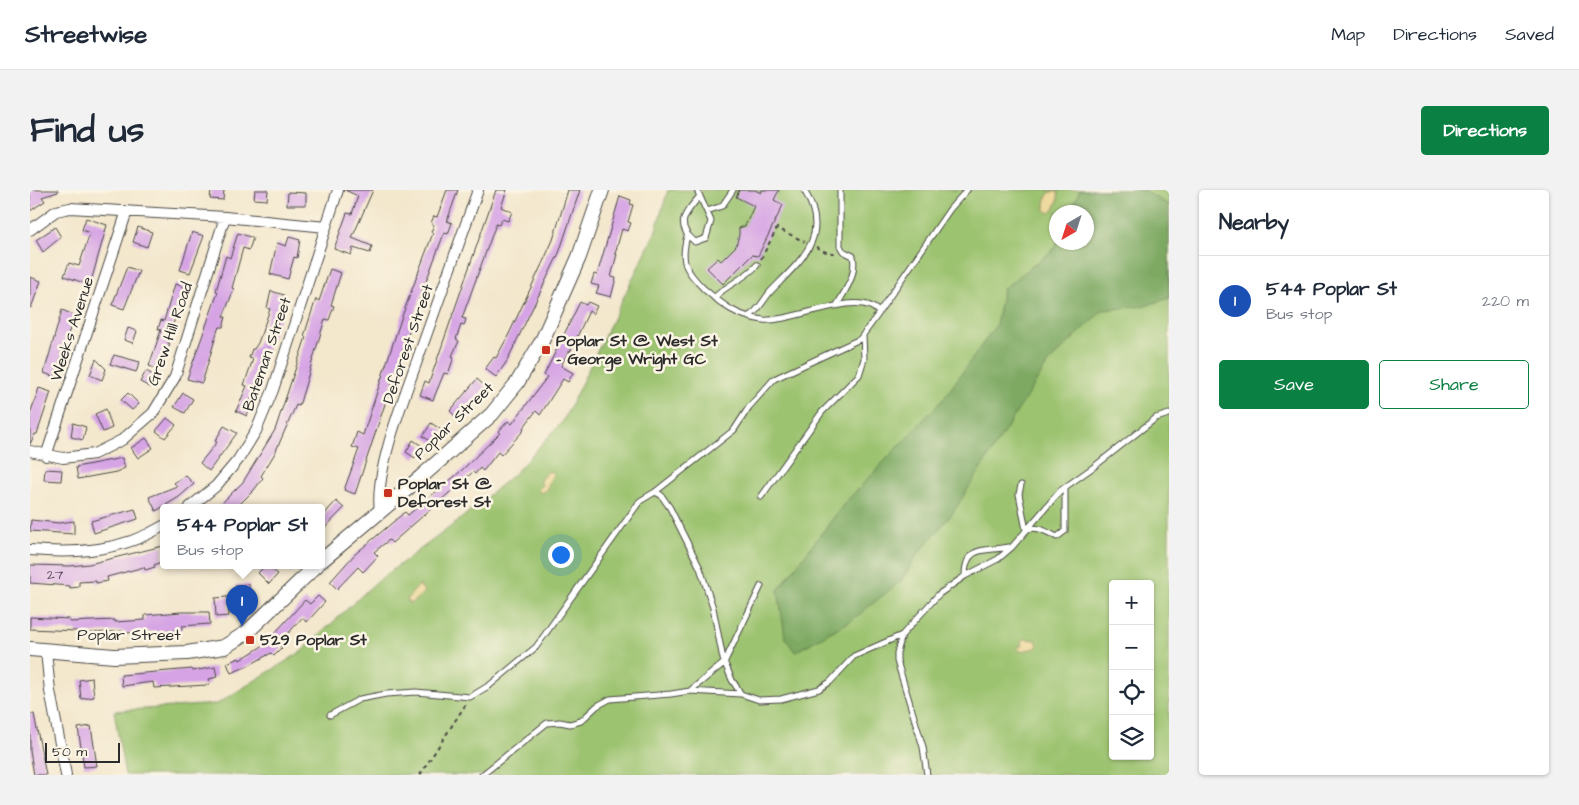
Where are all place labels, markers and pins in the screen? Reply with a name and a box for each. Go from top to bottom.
place label: Poplar St @ West St - George Wright GC [556,330,718,372]
marker: Poplar St @ West St - George Wright GC [540,344,552,356]
place label: Poplar St @ Deforest St [398,473,492,513]
marker: Poplar St @ Deforest St [382,487,394,499]
pin: 1 [226,585,258,626]
place label: 529 Poplar St [260,629,367,651]
marker: 529 Poplar St [244,634,256,646]

